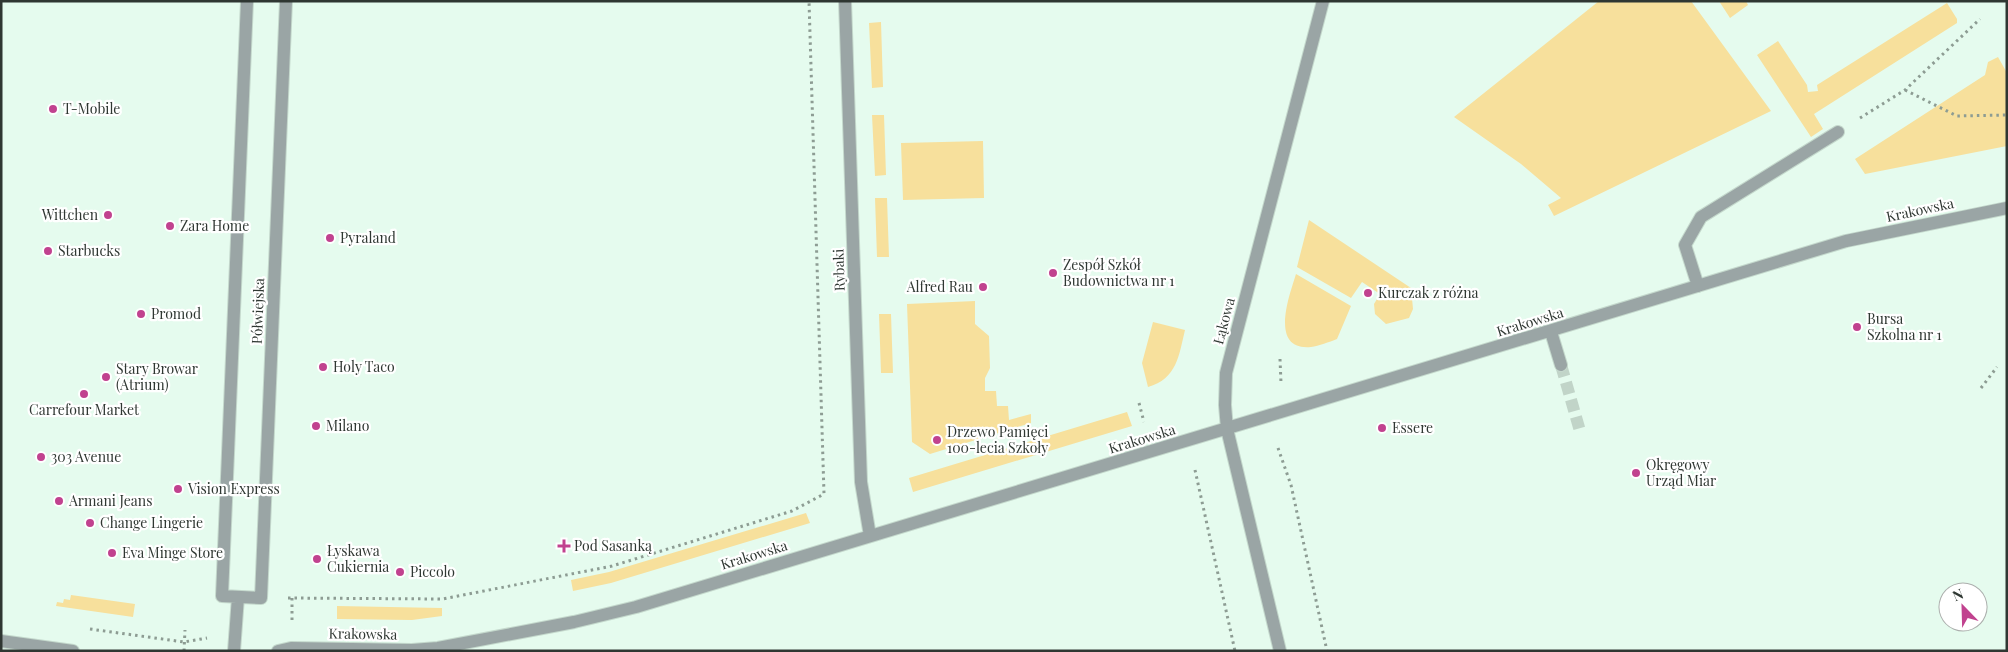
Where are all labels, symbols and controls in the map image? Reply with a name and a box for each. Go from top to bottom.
place label: T-Mobile [63,99,120,118]
marker: T-Mobile [47,103,59,115]
street label: Krakowska [1884,193,1956,226]
place label: Wittchen [41,205,99,224]
marker: Wittchen [102,209,114,221]
place label: Zara Home [180,216,249,235]
marker: Zara Home [164,220,176,232]
place label: Pyraland [340,228,396,247]
marker: Pyraland [324,232,336,244]
place label: Starbucks [58,241,120,260]
marker: Starbucks [42,245,54,257]
street label: Rybaki [828,248,849,292]
place label: Zespół Szkół Budownictwa nr 1 [1063,255,1175,290]
marker: Zespół Szkół Budownictwa nr 1 [1047,267,1059,279]
place label: Alfred Rau [906,277,973,296]
street label: Półwiejska [247,278,268,344]
marker: Alfred Rau [977,281,989,293]
place label: Kurczak z różna [1378,283,1479,302]
marker: Kurczak z różna [1362,287,1374,299]
street label: Łąkowa [1208,295,1239,346]
street label: Krakowska [1494,302,1566,341]
place label: Promod [151,304,201,323]
marker: Promod [135,308,147,320]
place label: Bursa Szkolna nr 1 [1867,309,1942,344]
marker: Bursa Szkolna nr 1 [1851,321,1863,333]
place label: Holy Taco [333,357,395,376]
place label: Stary Browar (Atrium) [116,359,199,394]
marker: Holy Taco [317,361,329,373]
marker: Stary Browar (Atrium) [100,371,112,383]
marker: Carrefour Market [78,388,90,400]
place label: Carrefour Market [29,400,140,419]
place label: Milano [326,416,370,435]
place label: Essere [1392,418,1433,437]
street label: Krakowska [1106,419,1178,458]
marker: Milano [310,420,322,432]
place label: Drzewo Pamięci 100-lecia Szkoły [947,422,1048,457]
marker: Essere [1376,422,1388,434]
marker: Drzewo Pamięci 100-lecia Szkoły [931,434,943,446]
place label: 303 Avenue [51,447,121,466]
marker: 303 Avenue [35,451,47,463]
place label: Okręgowy Urząd Miar [1646,455,1717,490]
marker: Okręgowy Urząd Miar [1630,467,1642,479]
place label: Vision Express [187,479,280,498]
marker: Vision Express [172,483,184,495]
place label: Armani Jeans [68,491,152,510]
marker: Armani Jeans [53,495,65,507]
place label: Change Lingerie [100,513,203,532]
marker: Change Lingerie [84,517,96,529]
street label: Krakowska [718,535,790,574]
place label: Pod Sasanką [574,536,652,555]
marker: Pod Sasanką [558,540,570,552]
place label: Łyskawa Cukiernia [327,541,389,576]
place label: Eva Minge Store [122,543,223,562]
marker: Eva Minge Store [106,547,118,559]
marker: Łyskawa Cukiernia [311,553,323,565]
place label: Piccolo [410,562,455,581]
marker: Piccolo [394,566,406,578]
north arrow [1938,582,1988,632]
text: N [1949,584,1966,605]
street label: Krakowska [328,623,398,644]

